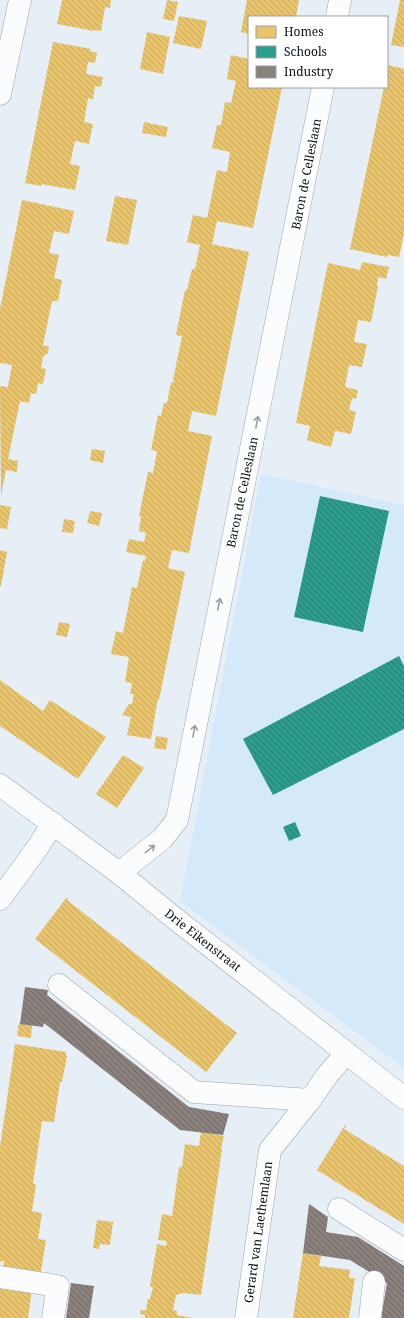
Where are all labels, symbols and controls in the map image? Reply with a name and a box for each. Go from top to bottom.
legend [248,16,388,88]
text: Homes [284,23,324,40]
text: Schools [284,43,327,60]
text: Industry [284,63,333,80]
street label: Baron de Celleslaan [287,117,325,231]
one-way arrow [253,416,261,429]
street label: Baron de Celleslaan [222,435,262,549]
one-way arrow [216,598,224,611]
one-way arrow [191,725,199,738]
one-way arrow [144,844,155,853]
street label: Drie Eikenstraat [161,905,245,975]
street label: Gerard van Laethemlaan [240,1160,276,1304]

